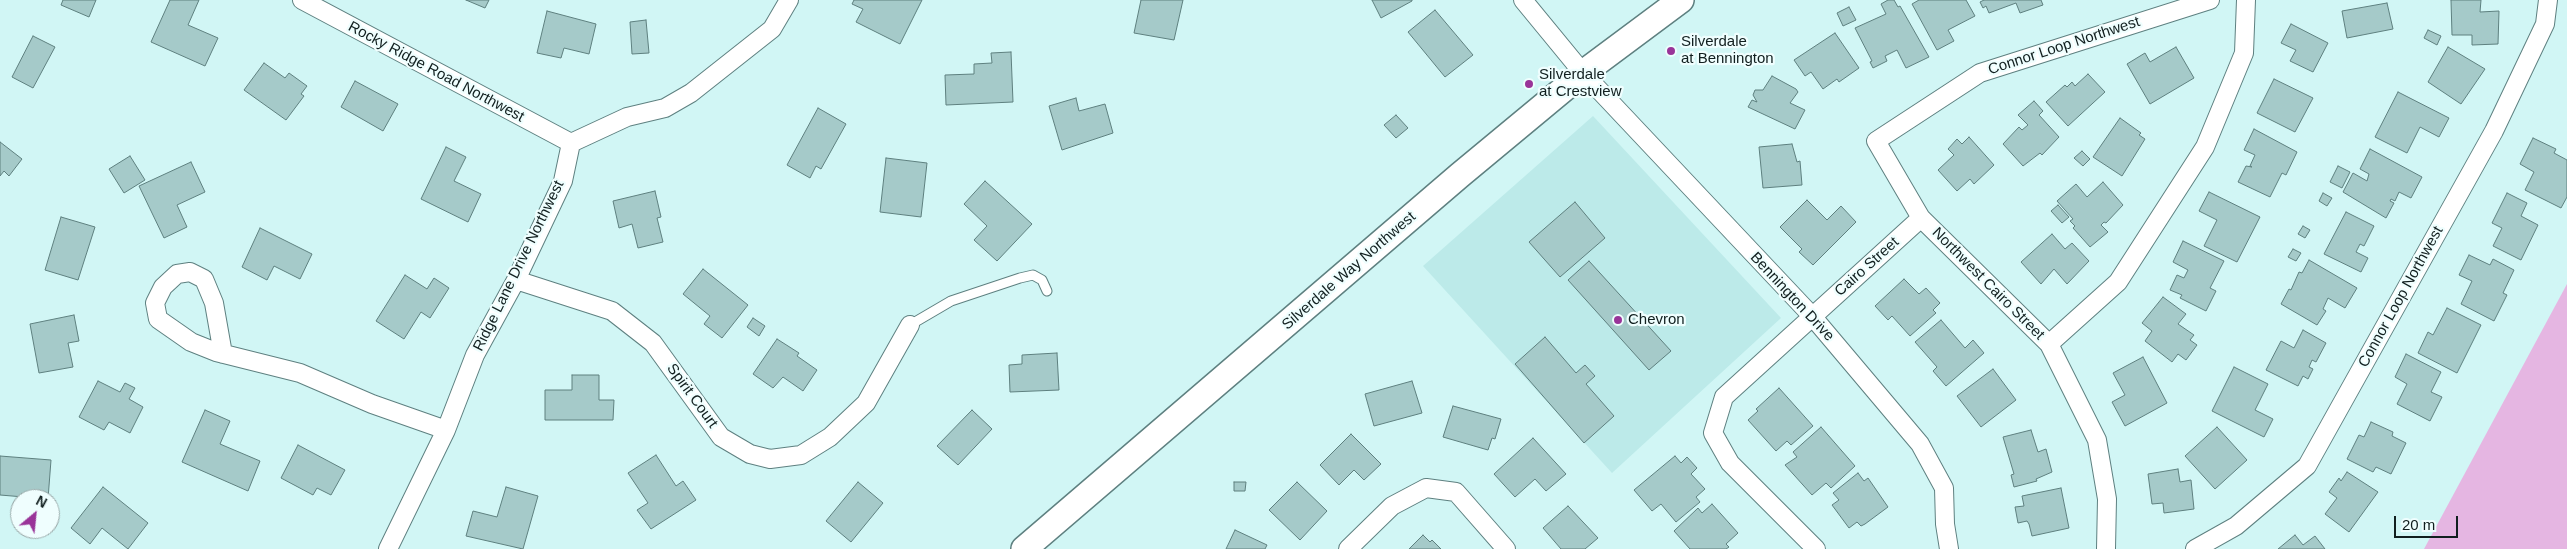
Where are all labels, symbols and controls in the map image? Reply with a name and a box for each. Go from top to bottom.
street label: Connor Loop Northwest [1986,13,2142,79]
street label: Rocky Ridge Road Northwest [345,18,527,126]
place label: Silverdale at Bennington [1681,33,1774,68]
marker: Silverdale at Bennington [1665,45,1677,57]
place label: Silverdale at Crestview [1539,66,1622,101]
marker: Silverdale at Crestview [1523,78,1535,90]
street label: Ridge Lane Drive Northwest [470,178,568,354]
street label: Silverdale Way Northwest [1279,208,1419,334]
street label: Connor Loop Northwest [2355,223,2447,371]
street label: Northwest Cairo Street [1928,224,2048,344]
street label: Cairo Street [1831,234,1903,300]
street label: Bennington Drive [1746,249,1838,345]
place label: Chevron [1628,311,1685,329]
marker: Chevron [1612,314,1624,326]
street label: Spirit Court [663,360,721,432]
north arrow [10,489,60,539]
text: N [33,492,50,511]
scale bar [2397,506,2461,538]
text: 20 m [2402,516,2435,533]

